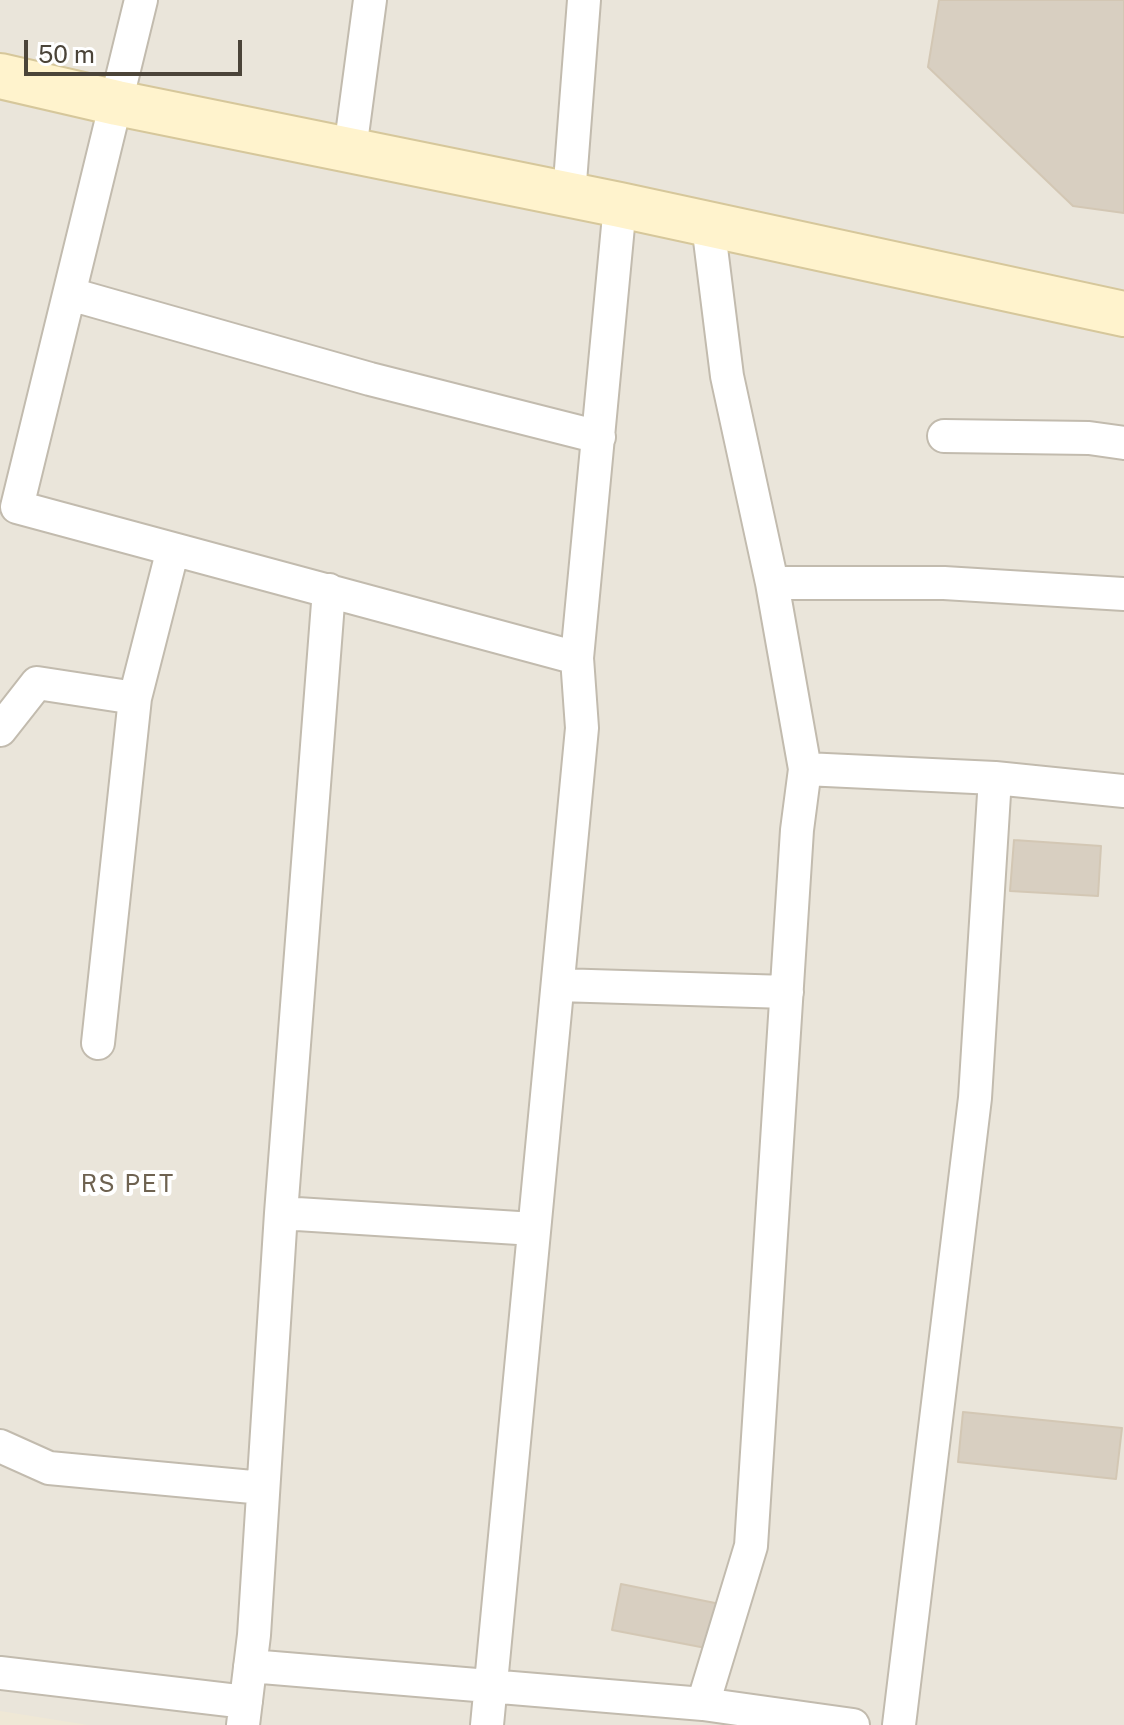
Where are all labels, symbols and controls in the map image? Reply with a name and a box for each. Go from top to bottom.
scale bar [28,24,246,74]
text: 50 m [38,40,95,68]
district label: RS PET [81,1171,175,1199]

